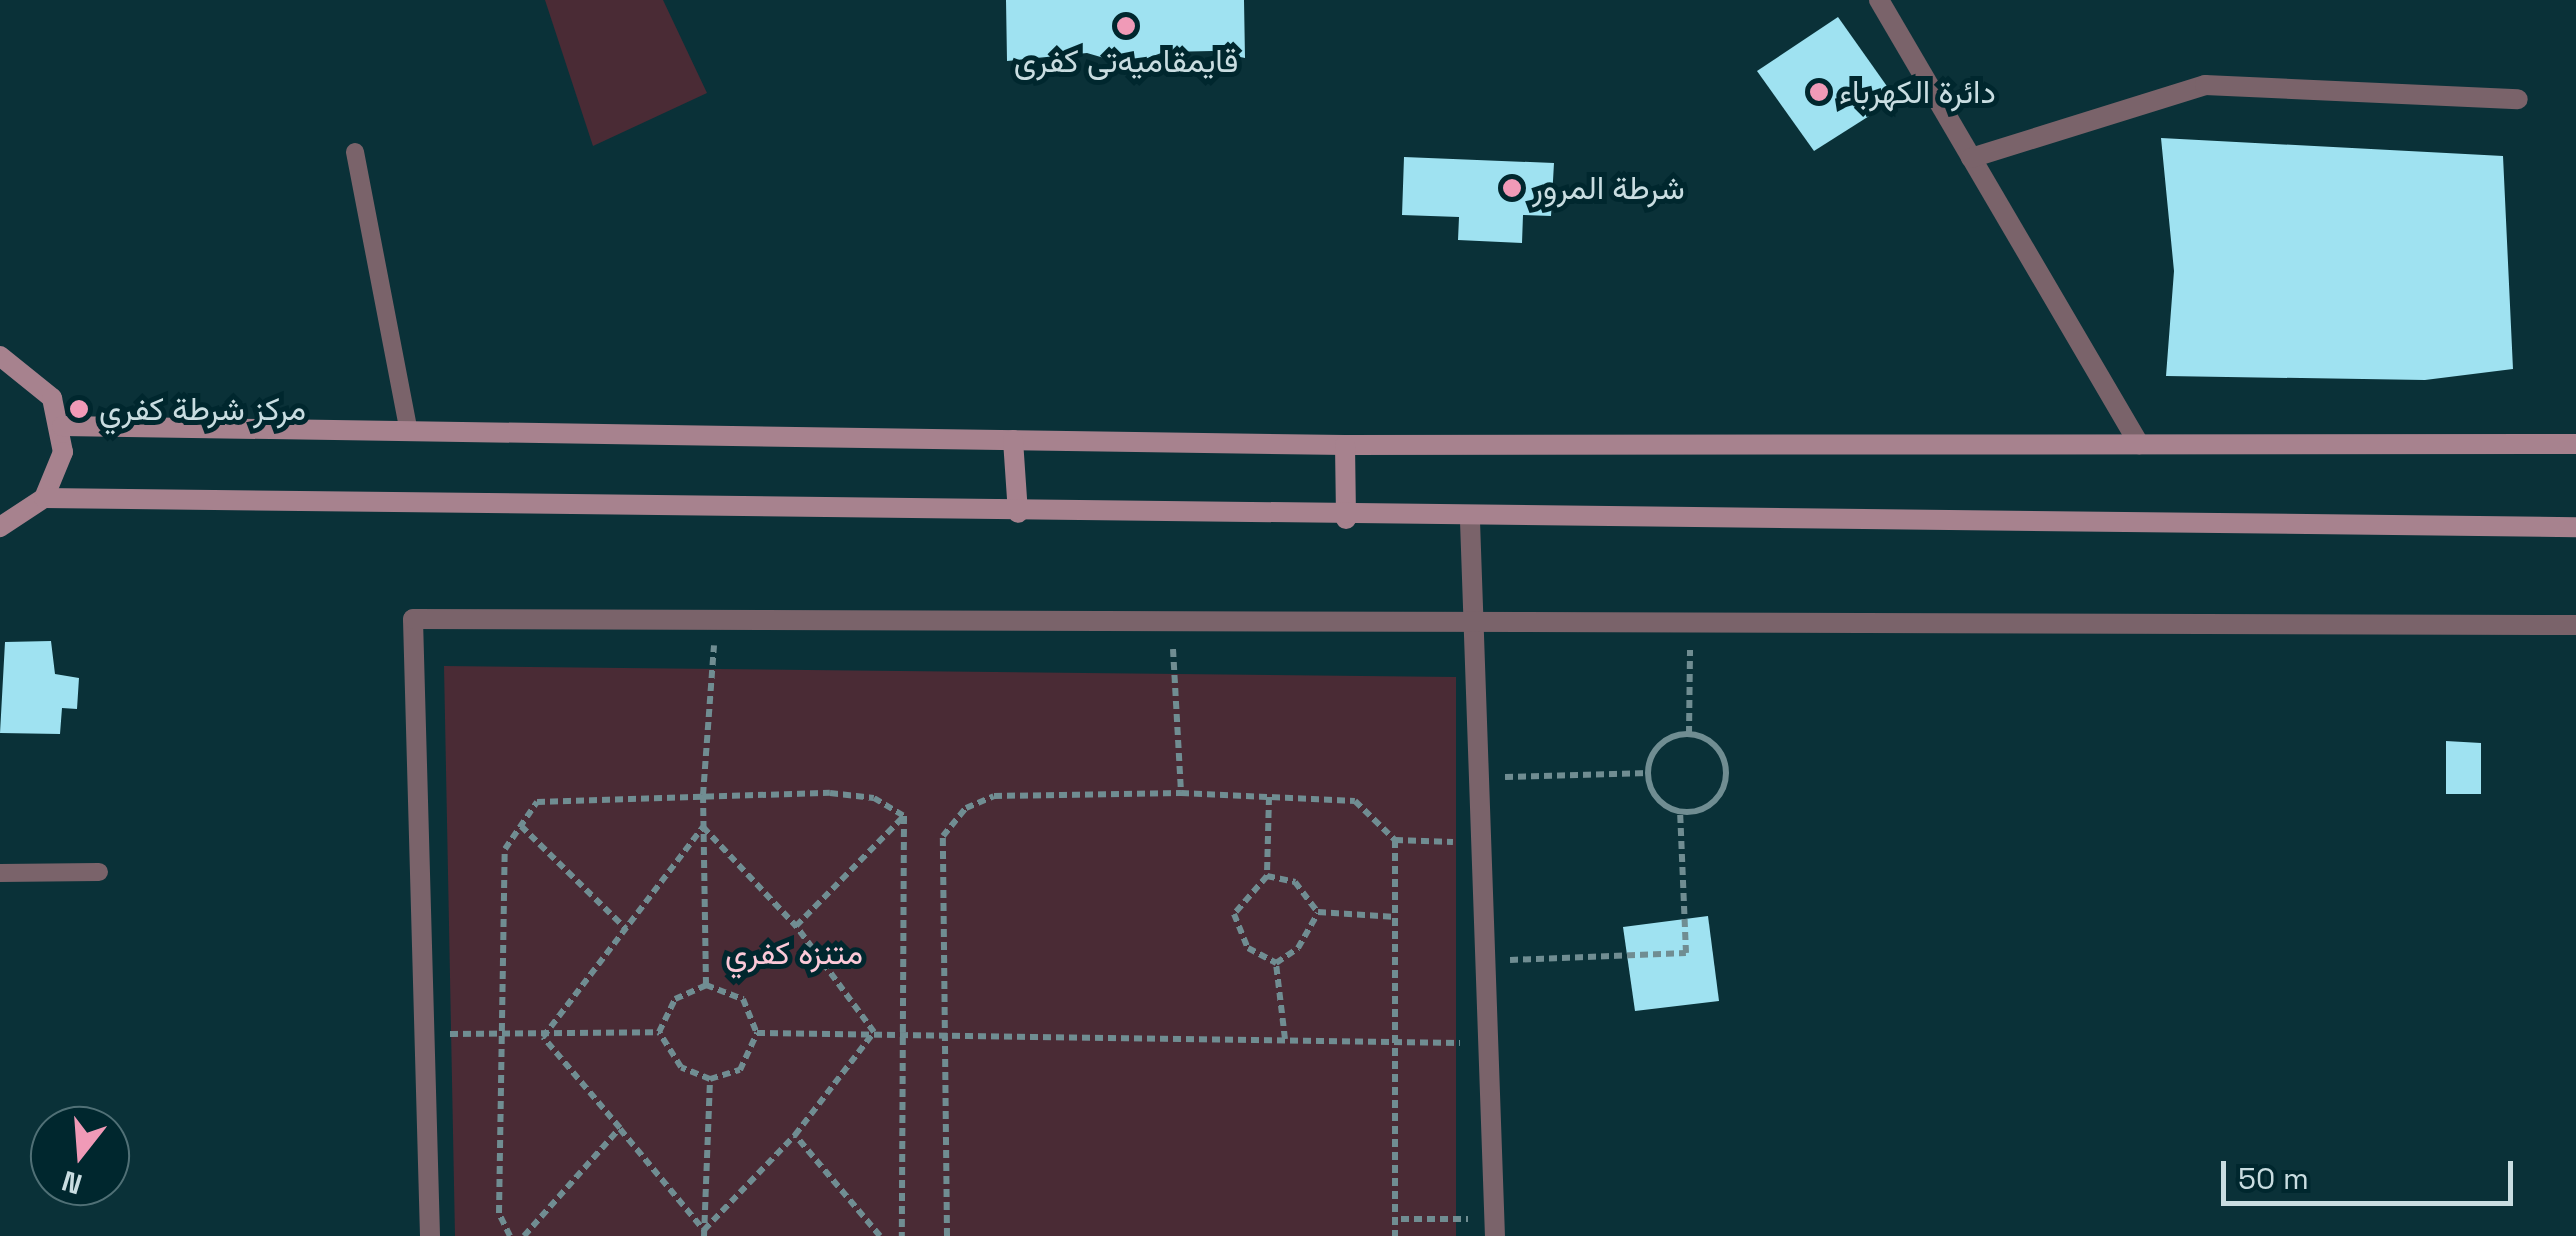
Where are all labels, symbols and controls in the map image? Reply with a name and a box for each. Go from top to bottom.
marker: قایمقامیەتی کفری [1115,15,1137,37]
place label: قایمقامیەتی کفری [1014,42,1238,80]
place label: دائرة الكهرباء [1839,73,1996,111]
marker: دائرة الكهرباء [1808,81,1830,103]
place label: شرطة المرور [1532,169,1685,207]
marker: شرطة المرور [1501,177,1523,199]
place label: مركز شرطة كفري [99,390,306,428]
marker: مركز شرطة كفري [68,398,90,420]
park label: متنزه كفري [725,934,863,972]
north arrow [30,1106,130,1206]
scale bar [2226,1141,2518,1203]
text: 50 m [2238,1159,2309,1198]
text: N [58,1163,86,1203]

